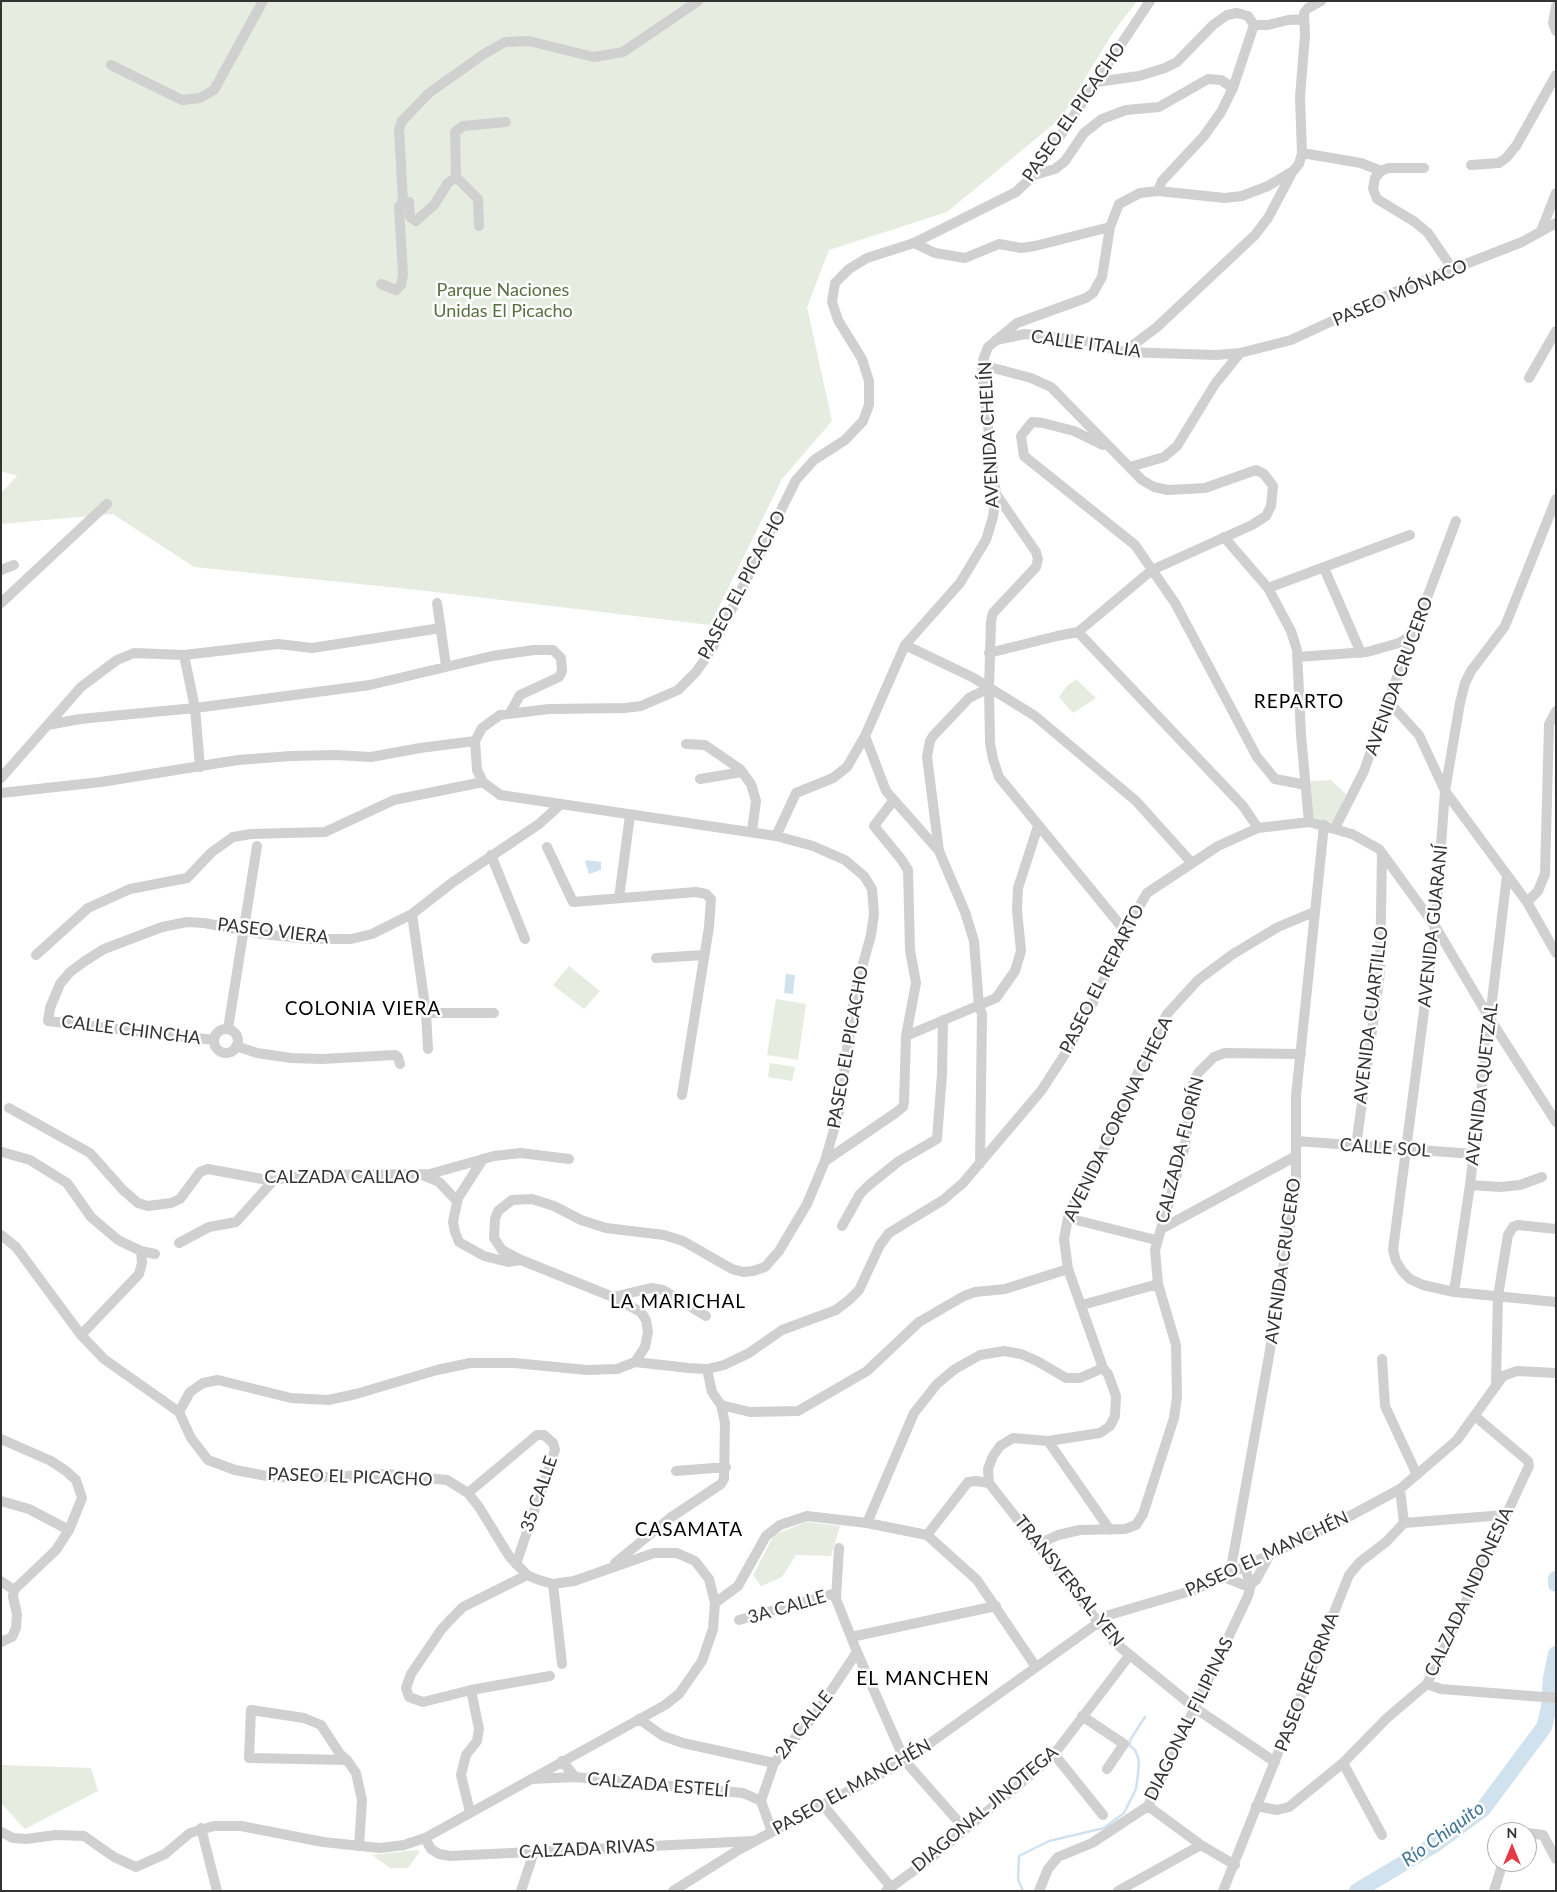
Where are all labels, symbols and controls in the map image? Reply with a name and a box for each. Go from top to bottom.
street label: PASEO EL PICACHO [1018,38,1130,186]
street label: PASEO MÓNACO [1330,255,1470,331]
park label: Parque Naciones Unidas El Picacho [433,279,573,322]
street label: CALLE ITALIA [1030,326,1142,362]
street label: AVENIDA CHELÍN [974,361,1004,509]
street label: PASEO EL PICACHO [694,507,790,663]
street label: AVENIDA CRUCERO [1360,594,1438,758]
district label: REPARTO [1253,691,1345,713]
street label: AVENIDA GUARANÍ [1414,844,1452,1008]
street label: PASEO EL REPARTO [1055,901,1149,1057]
street label: PASEO VIERA [216,913,330,949]
street label: AVENIDA CUARTILLO [1349,925,1393,1105]
street label: PASEO EL PICACHO [823,964,873,1130]
district label: COLONIA VIERA [283,998,443,1020]
street label: AVENIDA QUETZAL [1461,1001,1503,1167]
street label: CALLE CHINCHA [60,1011,202,1049]
street label: AVENIDA CORONA CHECA [1059,1013,1177,1225]
street label: CALZADA FLORÍN [1151,1075,1209,1225]
street label: CALLE SOL [1339,1134,1431,1162]
street label: CALZADA CALLAO [264,1166,420,1188]
street label: AVENIDA CRUCERO [1261,1177,1305,1345]
district label: LA MARICHAL [609,1291,747,1313]
street label: 35 CALLE [516,1453,562,1535]
street label: PASEO EL PICACHO [267,1463,433,1491]
street label: CALZADA INDONESIA [1420,1504,1518,1680]
street label: PASEO EL MANCHÉN [1182,1507,1352,1601]
street label: TRANSVERSAL YEN [1010,1511,1128,1651]
district label: CASAMATA [634,1519,744,1541]
street label: 3A CALLE [745,1586,829,1628]
street label: PASEO REFORMA [1271,1609,1343,1755]
street label: DIAGONAL FILIPINAS [1140,1634,1238,1804]
district label: EL MANCHEN [855,1668,991,1690]
street label: 2A CALLE [771,1687,837,1763]
street label: PASEO EL MANCHÉN [769,1734,935,1840]
street label: DIAGONAL JINOTEGA [908,1742,1062,1876]
street label: CALZADA ESTELÍ [586,1768,730,1802]
water label: Río Chiquito [1397,1796,1489,1872]
north arrow [1487,1822,1537,1872]
text: N [1507,1824,1517,1841]
street label: CALZADA RIVAS [518,1835,656,1863]

